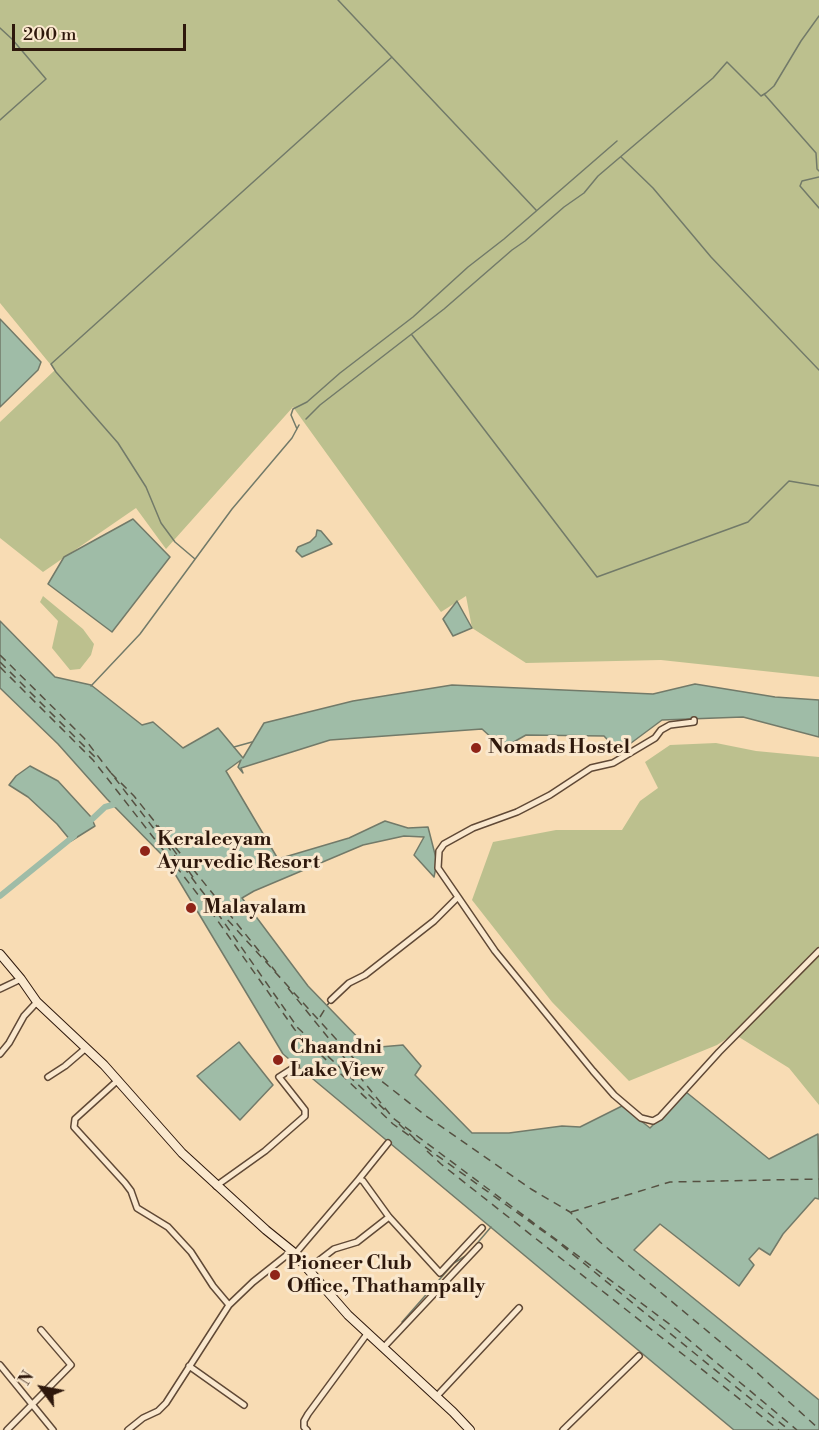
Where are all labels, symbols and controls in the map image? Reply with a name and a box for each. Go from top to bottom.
scale bar [15,12,189,50]
text: 200 m [23,23,77,46]
place label: Nomads Hostel [488,736,630,760]
marker: Nomads Hostel [469,741,483,755]
place label: Keraleeyam Ayurvedic Resort [157,828,320,875]
marker: Keraleeyam Ayurvedic Resort [138,844,152,858]
place label: Malayalam [203,896,306,920]
marker: Malayalam [184,901,198,915]
place label: Chaandni Lake View [290,1036,384,1083]
marker: Chaandni Lake View [271,1053,285,1067]
place label: Pioneer Club Office, Thathampally [287,1252,485,1299]
marker: Pioneer Club Office, Thathampally [268,1268,282,1282]
north arrow [12,1358,72,1418]
text: N [15,1368,39,1389]

